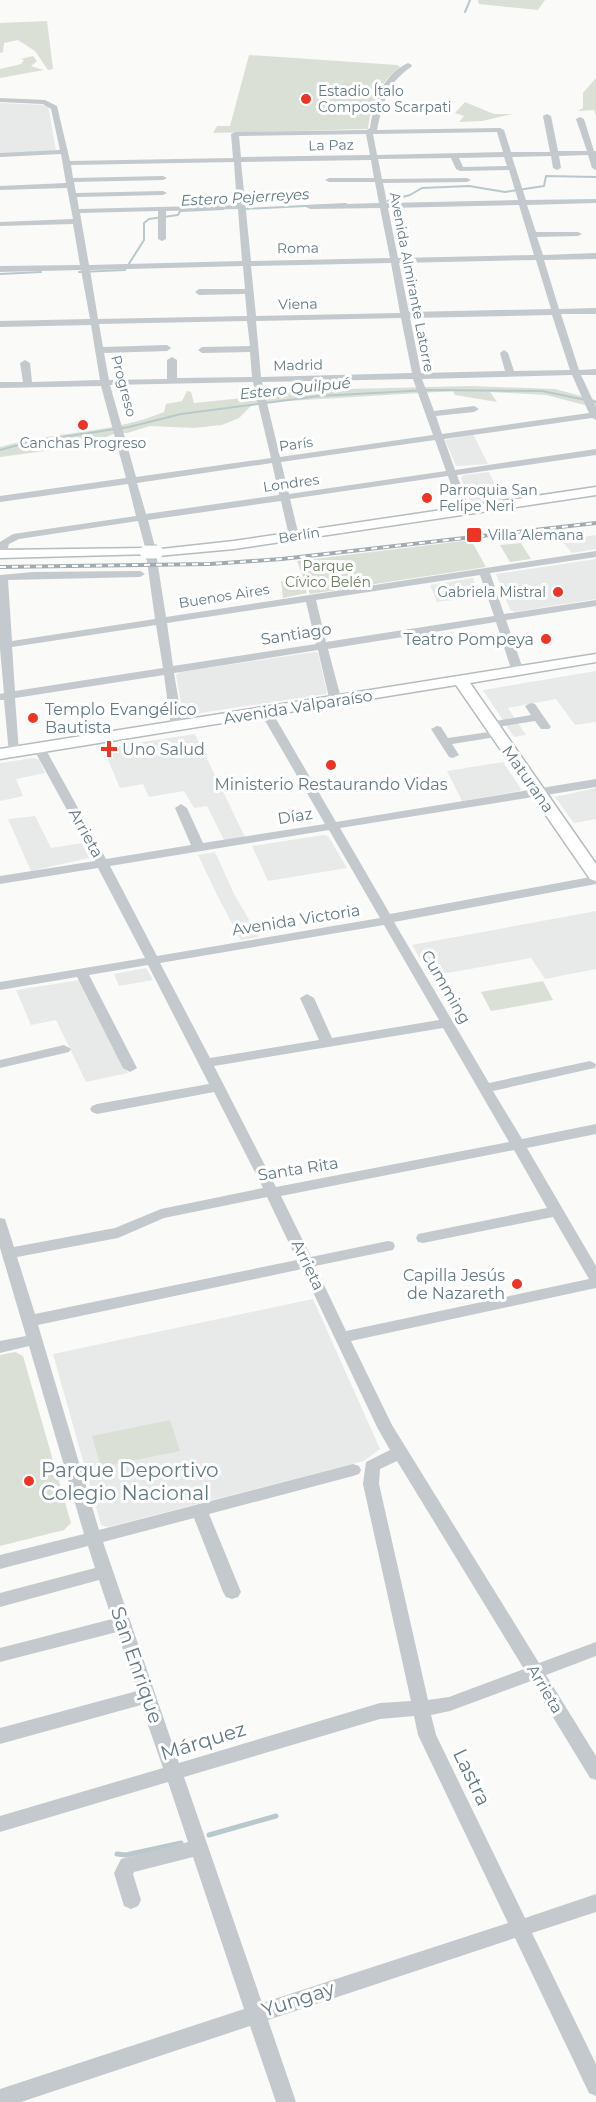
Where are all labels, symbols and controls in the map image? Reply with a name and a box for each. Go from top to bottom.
place label: Estadio Ítalo Composto Scarpati [318,82,452,116]
marker: Estadio Ítalo Composto Scarpati [299,92,313,106]
street label: La Paz [308,136,354,154]
water label: Estero Pejerreyes [180,184,311,210]
street label: Avenida Almirante Latorre [386,190,438,374]
street label: Roma [277,239,319,257]
street label: Viena [278,295,318,313]
street label: Progreso [107,353,141,419]
street label: Madrid [273,356,323,374]
water label: Estero Quilpué [239,373,351,403]
marker: Canchas Progreso [76,418,90,432]
street label: París [278,433,314,455]
place label: Canchas Progreso [20,434,147,452]
street label: Londres [262,470,320,496]
place label: Parroquia San Felipe Neri [439,481,538,515]
marker: Parroquia San Felipe Neri [420,491,434,505]
street label: Berlín [277,523,321,547]
marker: Villa Alemana [465,526,483,544]
place label: Villa Alemana [488,526,584,544]
park label: Parque Cívico Belén [285,557,371,591]
street label: Buenos Aires [177,580,271,612]
place label: Gabriela Mistral [437,583,546,601]
marker: Gabriela Mistral [551,585,565,599]
street label: Santiago [259,619,333,649]
place label: Teatro Pompeya [403,630,534,649]
marker: Teatro Pompeya [539,632,553,646]
street label: Avenida Valparaíso [222,686,374,728]
place label: Templo Evangélico Bautista [45,700,197,737]
marker: Templo Evangélico Bautista [26,711,40,725]
marker: Uno Salud [100,740,118,758]
place label: Uno Salud [122,740,205,759]
street label: Maturana [498,742,558,816]
marker: Ministerio Restaurando Vidas [324,758,338,772]
place label: Ministerio Restaurando Vidas [215,775,448,794]
street label: Díaz [276,804,314,828]
street label: Arrieta [65,805,107,861]
street label: Avenida Victoria [231,901,361,939]
street label: Cumming [417,947,475,1027]
street label: Santa Rita [256,1153,340,1185]
street label: Arrieta [288,1237,328,1293]
place label: Capilla Jesús de Nazareth [403,1266,505,1303]
marker: Capilla Jesús de Nazareth [510,1277,524,1291]
place label: Parque Deportivo Colegio Nacional [41,1458,219,1505]
marker: Parque Deportivo Colegio Nacional [22,1474,36,1488]
street label: San Enrique [106,1603,168,1727]
street label: Arrieta [523,1661,567,1717]
street label: Márquez [157,1717,249,1765]
street label: Lastra [448,1745,496,1809]
street label: Yungay [259,1976,337,2022]

